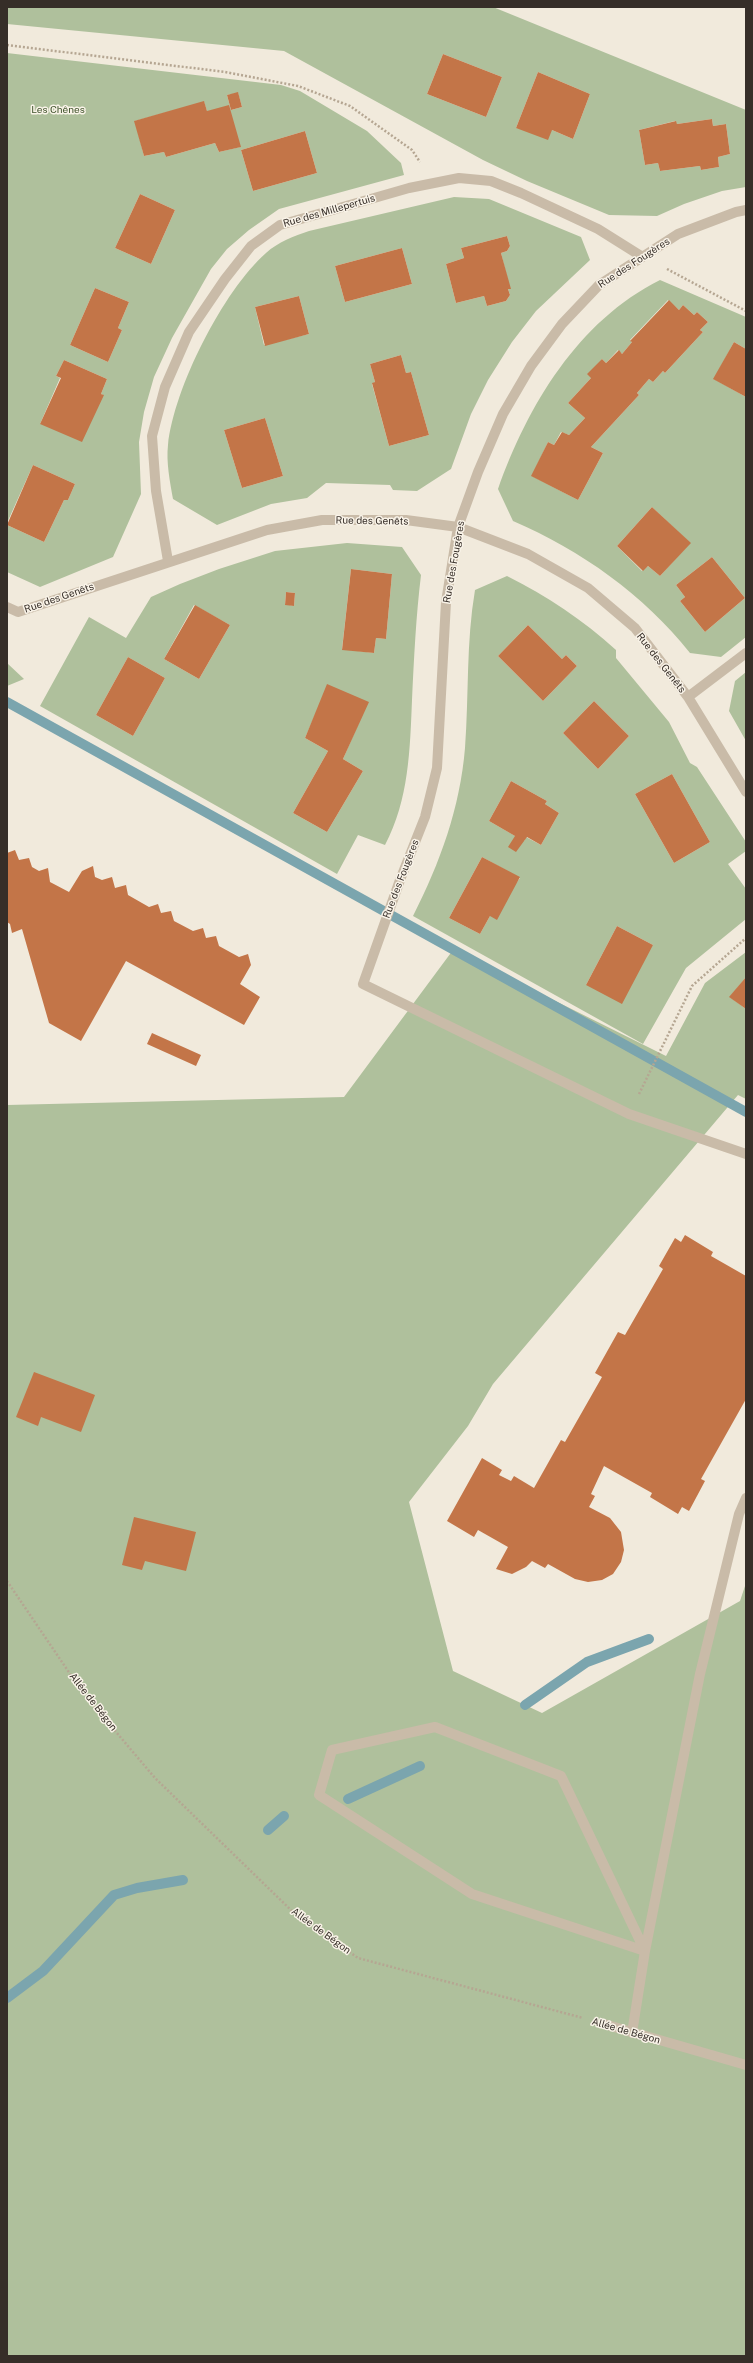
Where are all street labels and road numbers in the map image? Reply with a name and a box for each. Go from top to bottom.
street label: Rue des Millepertuis [282,192,376,230]
street label: Rue des Fougères [596,235,672,291]
street label: Rue des Genêts [336,514,408,528]
street label: Rue des Fougères [441,520,467,604]
street label: Rue des Genêts [23,580,95,616]
street label: Rue des Genêts [634,631,688,695]
street label: Rue des Fougères [381,838,421,920]
street label: Allée de Bégon [67,1671,119,1733]
street label: Allée de Bégon [289,1905,353,1957]
street label: Allée de Bégon [590,2016,662,2046]

